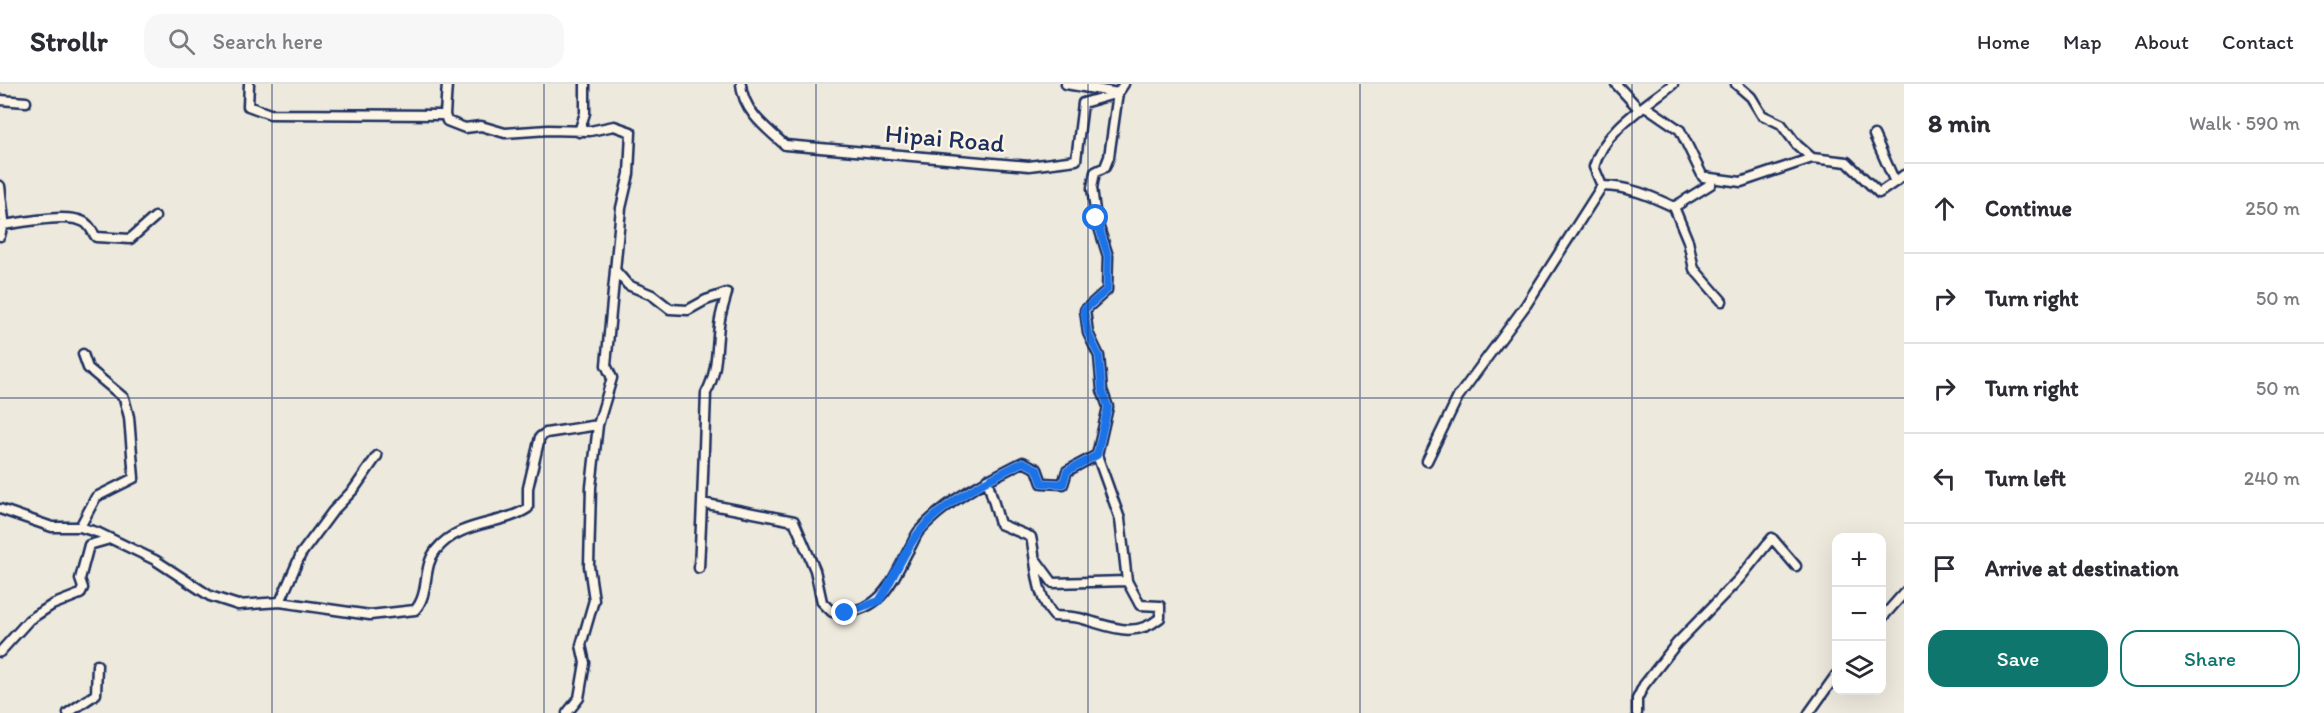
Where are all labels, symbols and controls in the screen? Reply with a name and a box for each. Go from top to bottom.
search box [144,14,564,68]
text: Strollr [30,24,108,58]
icon: search [165,25,198,58]
text: Search here [213,28,323,55]
text: Home [1977,29,2030,54]
text: Map [2063,29,2102,54]
text: About [2135,29,2189,54]
text: Contact [2222,29,2294,54]
text: 8 min [1928,107,1990,139]
text: Walk · 590 m [2189,111,2300,135]
street label: Hipai Road [884,117,1007,159]
icon: ahead [1928,192,1961,225]
text: Continue [1985,195,2072,222]
text: 250 m [2245,196,2300,220]
route start [1082,204,1108,230]
icon: right [1928,282,1961,315]
text: Turn right [1985,285,2079,312]
text: 50 m [2256,286,2300,310]
icon: right [1928,372,1961,405]
text: Turn right [1985,375,2079,402]
text: 50 m [2256,376,2300,400]
icon: left [1928,462,1961,495]
text: Turn left [1985,465,2066,492]
text: 240 m [2244,466,2300,490]
map controls [1832,533,1886,695]
button: + [1832,533,1886,587]
icon: arrive [1928,552,1961,585]
text: Arrive at destination [1985,555,2179,582]
button: − [1832,587,1886,641]
route end [831,599,857,625]
button: Save [1928,630,2108,687]
button: Share [2120,630,2300,687]
button: layers [1832,641,1886,695]

